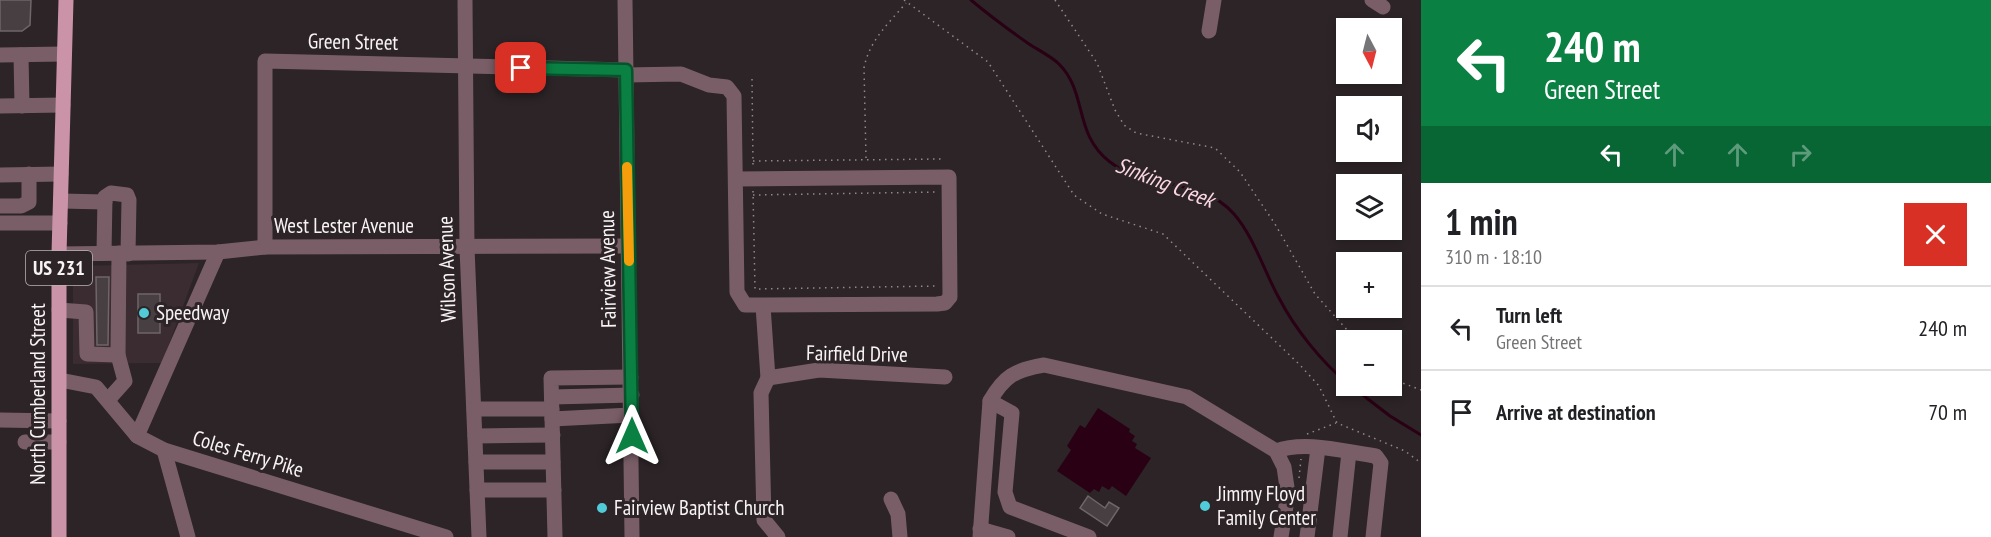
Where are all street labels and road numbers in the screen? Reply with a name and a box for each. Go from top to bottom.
street label: Green Street [308,27,399,56]
street label: Fairview Avenue [593,210,622,328]
street label: West Lester Avenue [274,212,414,239]
street label: Wilson Avenue [431,216,462,322]
road number: US 231 [26,251,92,285]
street label: North Cumberland Street [24,303,51,485]
street label: Fairfield Drive [806,339,908,368]
street label: Coles Ferry Pike [189,424,307,483]

